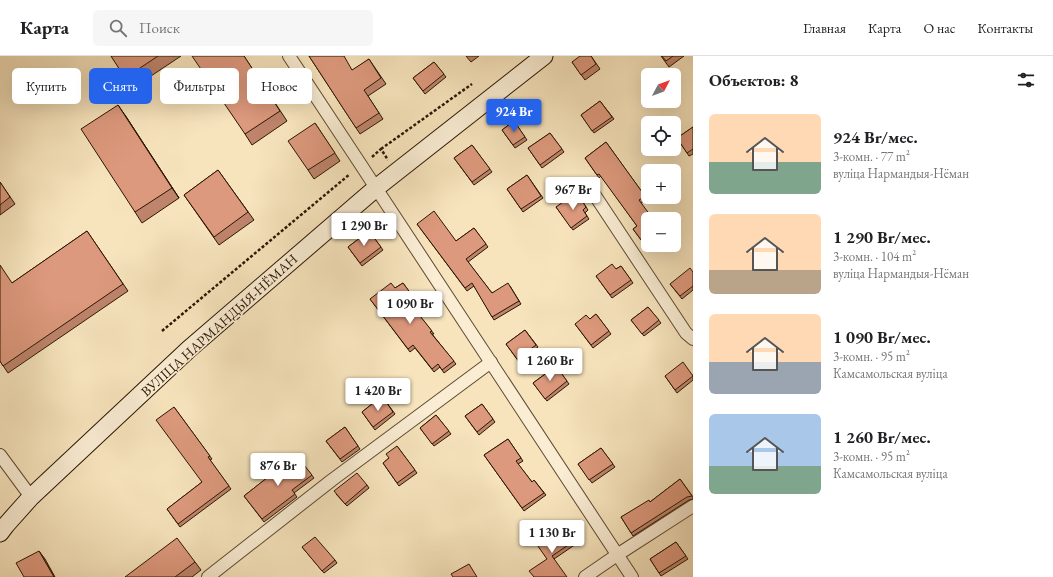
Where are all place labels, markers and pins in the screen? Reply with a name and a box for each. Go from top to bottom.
pin: 924 Br [481,99,547,133]
pin: 967 Br [540,177,606,211]
pin: 1 290 Br [323,213,405,247]
pin: 1 090 Br [369,291,451,325]
pin: 1 260 Br [509,348,591,382]
pin: 1 420 Br [337,378,419,412]
pin: 876 Br [245,453,311,487]
pin: 1 130 Br [511,520,593,554]

